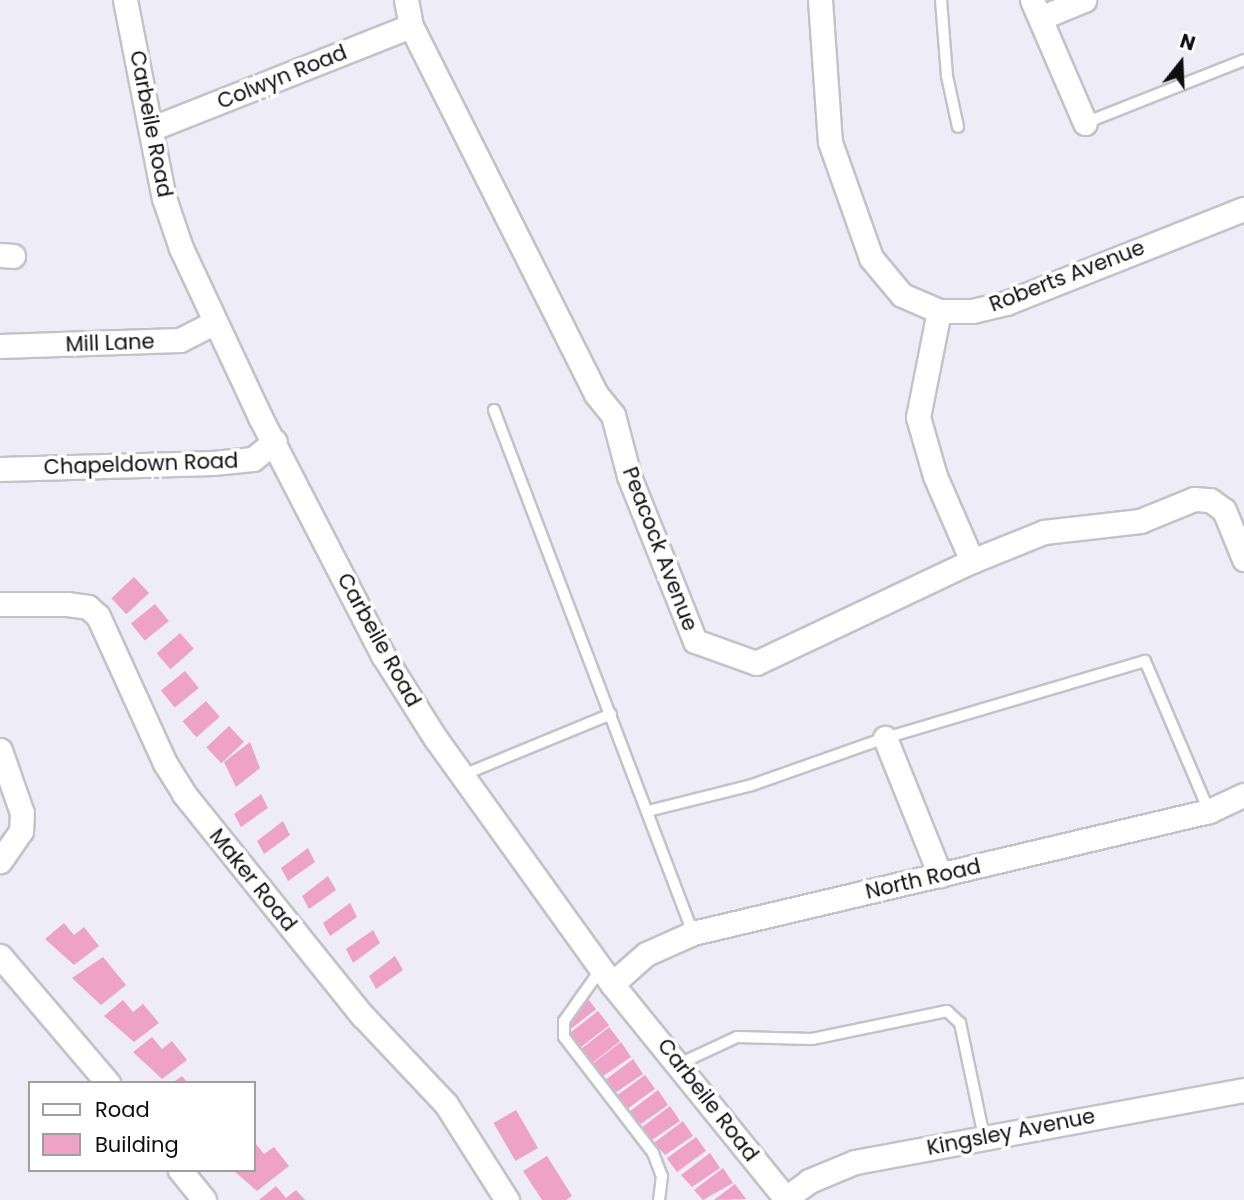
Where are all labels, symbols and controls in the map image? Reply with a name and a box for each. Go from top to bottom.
north arrow [1146,28,1216,98]
text: N [1177,28,1199,58]
street label: Colwyn Road [214,40,350,114]
street label: Carbeile Road [124,48,178,200]
street label: Roberts Avenue [986,235,1148,317]
street label: Mill Lane [65,329,155,357]
street label: Chapeldown Road [43,448,239,480]
street label: Peacock Avenue [617,463,703,635]
street label: Carbeile Road [332,569,426,711]
street label: Maker Road [204,824,302,936]
street label: North Road [863,854,983,904]
street label: Carbeile Road [652,1034,764,1166]
legend [28,1081,256,1172]
text: Road [95,1095,150,1124]
street label: Kingsley Avenue [925,1103,1097,1161]
text: Building [95,1130,179,1159]

